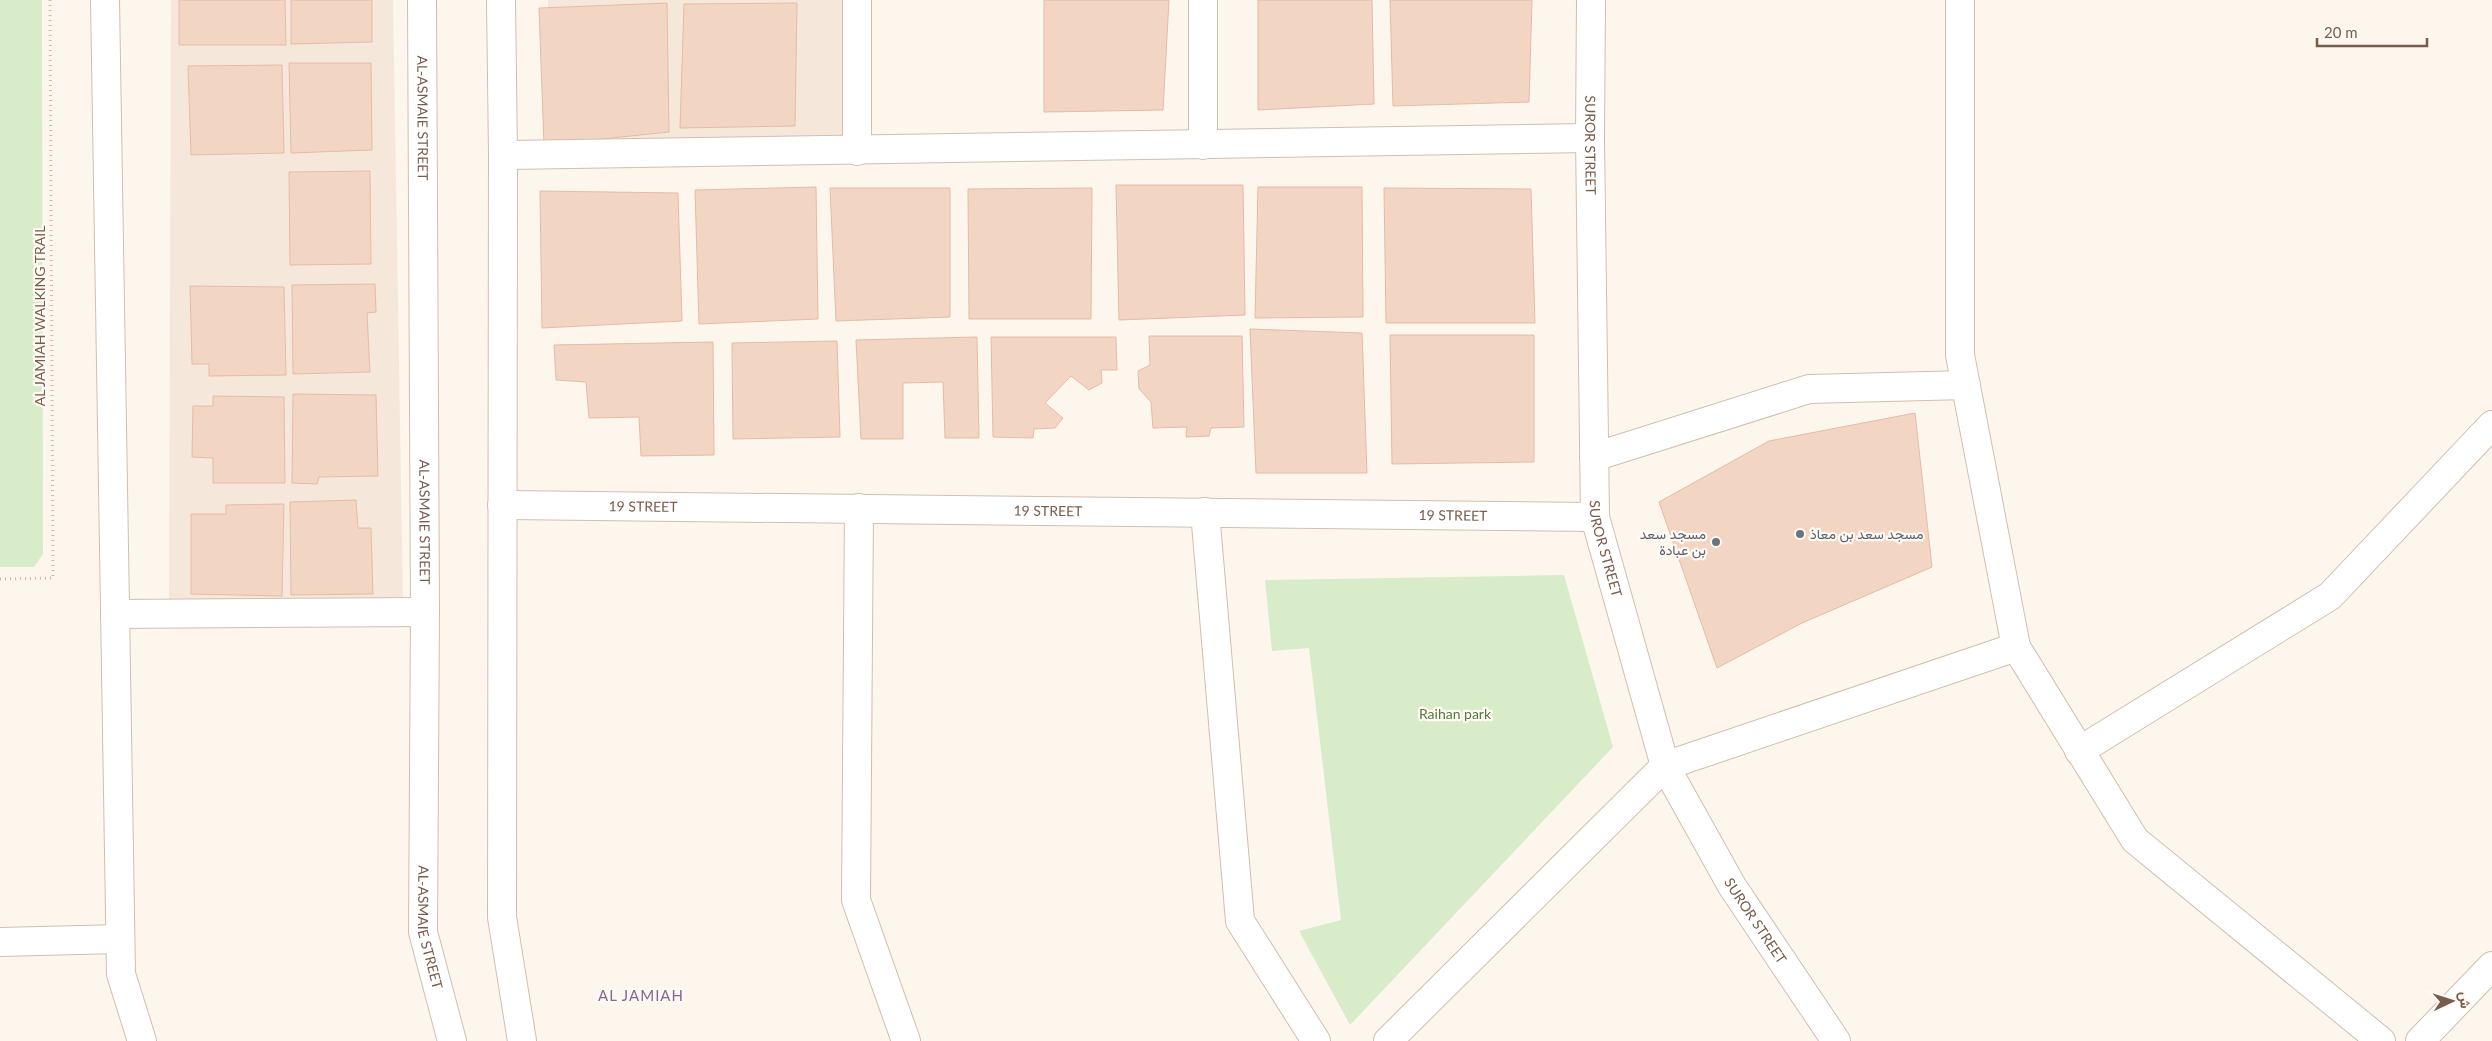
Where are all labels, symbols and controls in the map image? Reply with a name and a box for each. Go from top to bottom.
scale bar [2317,15,2427,47]
text: 20 m [2324,23,2358,41]
street label: AL-ASMAIE STREET [414,55,432,181]
street label: SUROR STREET [1582,95,1600,195]
street label: AL JAMIAH WALKING TRAIL [31,226,48,406]
street label: AL-ASMAIE STREET [416,459,434,585]
street label: 19 STREET [608,497,678,515]
street label: SUROR STREET [1587,500,1626,599]
street label: 19 STREET [1013,502,1083,519]
street label: 19 STREET [1418,506,1488,524]
place label: مسجد سعد بن عبادة [1640,525,1706,559]
place label: مسجد سعد بن معاذ [1810,525,1924,543]
marker: مسجد سعد بن معاذ [1794,528,1806,540]
marker: مسجد سعد بن عبادة [1710,536,1722,548]
park label: Raihan park [1419,705,1492,722]
street label: AL-ASMAIE STREET [415,865,447,991]
street label: SUROR STREET [1721,875,1791,967]
north arrow [2427,976,2477,1026]
district label: AL JAMIAH [598,986,684,1004]
text: ش [2455,991,2475,1009]

